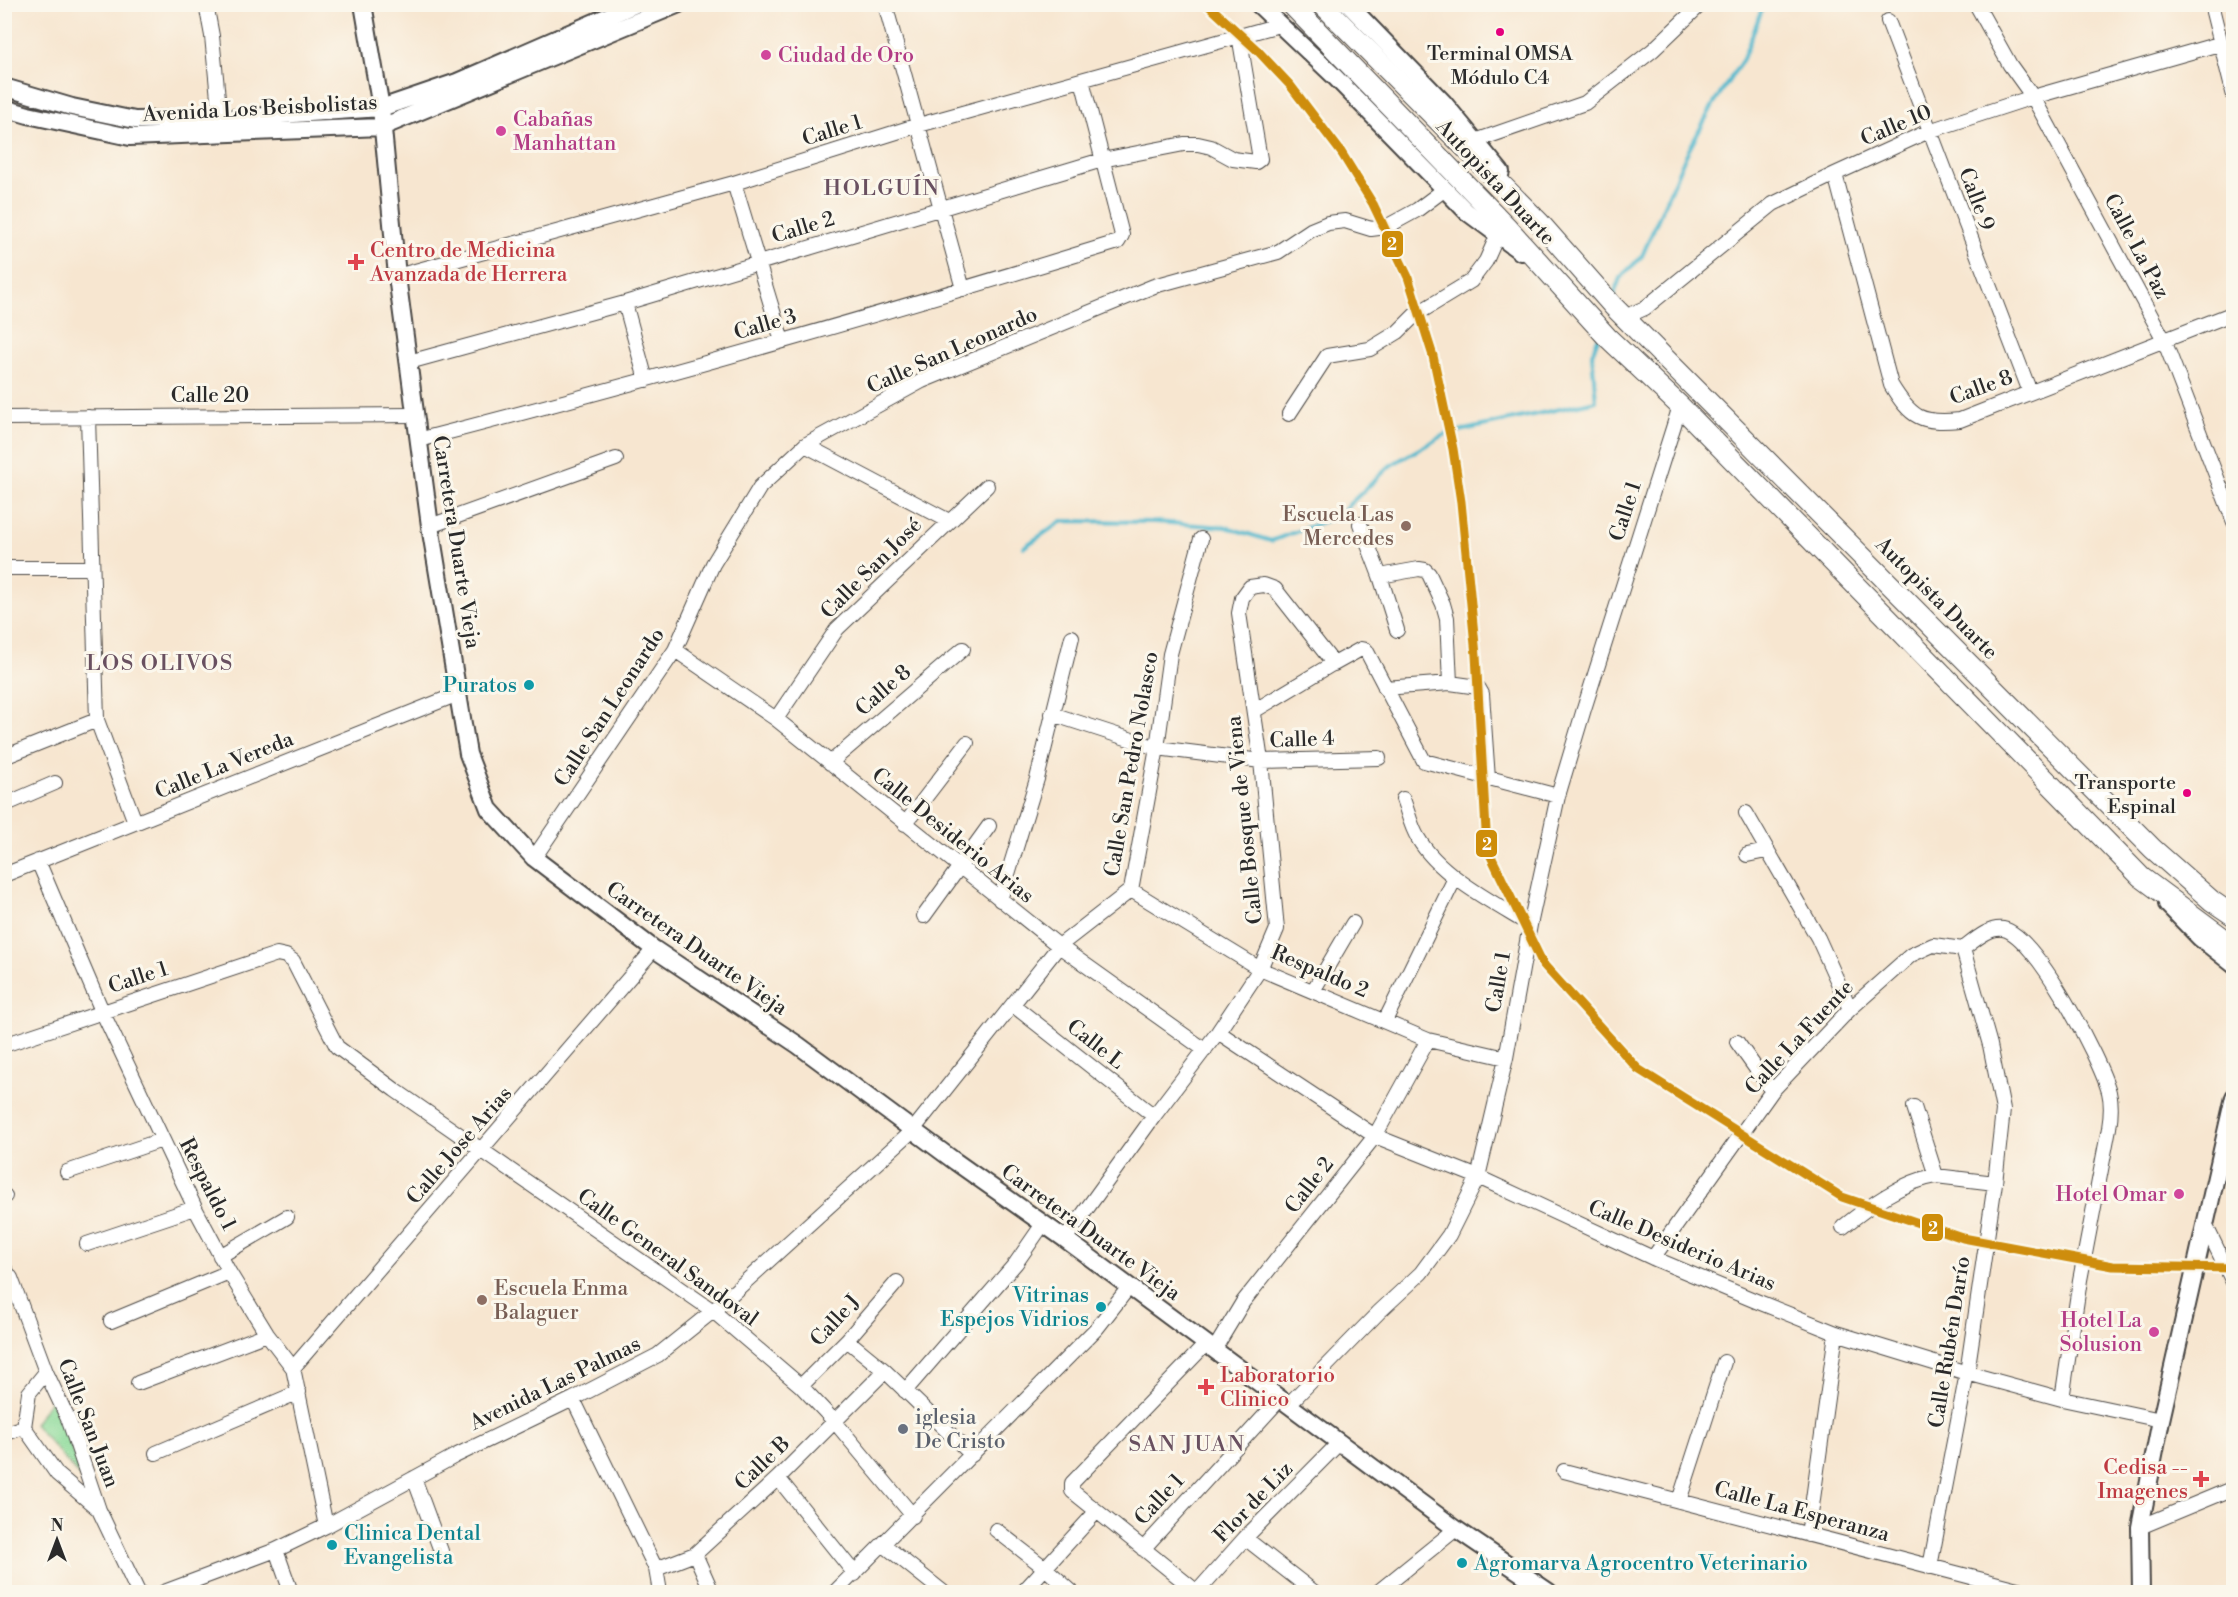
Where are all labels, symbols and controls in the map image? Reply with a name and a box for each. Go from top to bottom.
marker: Terminal OMSA Módulo C4 [1494,26,1506,38]
place label: Terminal OMSA Módulo C4 [1427,42,1574,91]
place label: Ciudad de Oro [778,43,914,69]
marker: Ciudad de Oro [759,48,773,62]
street label: Avenida Los Beisbolistas [141,90,378,128]
street label: Calle 10 [1857,99,1936,152]
place label: Cabañas Manhattan [513,107,617,157]
street label: Calle 1 [799,110,865,152]
street label: Autopista Duarte [1430,114,1560,251]
marker: Cabañas Manhattan [494,124,508,138]
street label: Calle 9 [1952,164,2000,234]
district label: HOLGUÍN [824,174,940,202]
street label: Calle La Paz [2098,189,2175,303]
street label: Calle 2 [769,206,838,250]
line badge: 2 [1381,230,1404,258]
text: 2 [1387,235,1397,255]
place label: Centro de Medicina Avanzada de Herrera [369,238,568,288]
marker: Centro de Medicina Avanzada de Herrera [347,253,365,271]
street label: Calle San Leonardo [863,302,1042,400]
street label: Calle 3 [731,304,800,346]
street label: Calle 8 [1946,365,2016,411]
street label: Calle 20 [171,383,249,409]
street label: Carretera Duarte Vieja [426,434,486,651]
street label: Calle 1 [1604,478,1648,545]
place label: Escuela Las Mercedes [1282,502,1394,552]
street label: Calle San José [816,513,928,625]
marker: Escuela Las Mercedes [1399,519,1413,533]
street label: Autopista Duarte [1869,531,2003,665]
street label: Calle San Leonardo [549,623,671,792]
district label: LOS OLIVOS [86,650,234,677]
street label: Calle San Pedro Nolasco [1099,650,1165,879]
street label: Calle 8 [850,660,917,722]
place label: Puratos [443,673,517,699]
marker: Puratos [522,678,536,692]
street label: Calle Bosque de Viena [1221,714,1269,925]
street label: Calle La Vereda [151,726,298,806]
street label: Calle 4 [1269,726,1335,754]
street label: Calle Desiderio Arias [866,762,1039,909]
place label: Transporte Espinal [2074,771,2176,820]
marker: Transporte Espinal [2181,787,2193,799]
line badge: 2 [1475,829,1498,858]
text: 2 [1482,835,1492,855]
street label: Carretera Duarte Vieja [601,876,792,1021]
street label: Respaldo 2 [1267,940,1372,1004]
street label: Calle 1 [1481,950,1517,1015]
street label: Calle 1 [105,956,172,1000]
street label: Calle La Fuente [1740,975,1860,1101]
street label: Calle L [1061,1014,1130,1076]
street label: Calle Jose Arias [401,1081,518,1210]
street label: Respaldo 1 [173,1134,241,1235]
street label: Calle 2 [1280,1152,1340,1219]
street label: Carretera Duarte Vieja [996,1159,1186,1307]
place label: Hotel Omar [2056,1182,2167,1208]
street label: Calle General Sandoval [572,1183,763,1332]
marker: Hotel Omar [2172,1187,2186,1201]
street label: Calle Desiderio Arias [1584,1195,1779,1297]
line badge: 2 [1921,1213,1944,1242]
text: 2 [1928,1219,1938,1239]
street label: Calle Rubén Darío [1924,1254,1976,1430]
place label: Escuela Enma Balaguer [493,1276,628,1326]
place label: Vitrinas Espejos Vidrios [940,1283,1089,1333]
street label: Calle J [805,1289,866,1352]
marker: Escuela Enma Balaguer [475,1293,489,1307]
marker: Vitrinas Espejos Vidrios [1094,1300,1108,1314]
place label: Hotel La Solusion [2060,1308,2142,1358]
marker: Hotel La Solusion [2147,1325,2161,1339]
street label: Avenida Las Palmas [465,1331,645,1437]
street label: Calle San Juan [52,1355,125,1492]
place label: Laboratorio Clinico [1220,1363,1335,1413]
marker: Laboratorio Clinico [1197,1378,1215,1396]
place label: iglesia De Cristo [915,1405,1005,1455]
marker: iglesia De Cristo [896,1422,910,1436]
street label: Calle B [729,1431,796,1496]
district label: SAN JUAN [1128,1431,1246,1458]
place label: Cedisa -- Imagenes [2097,1455,2188,1505]
street label: Flor de Liz [1209,1457,1299,1549]
street label: Calle 1 [1129,1468,1190,1531]
marker: Cedisa -- Imagenes [2192,1470,2210,1488]
street label: Calle La Esperanza [1711,1476,1893,1548]
north arrow [27,1510,87,1570]
text: N [51,1516,64,1536]
place label: Clinica Dental Evangelista [344,1521,481,1571]
marker: Clinica Dental Evangelista [325,1538,339,1552]
place label: Agromarva Agrocentro Veterinario [1473,1551,1808,1577]
marker: Agromarva Agrocentro Veterinario [1455,1556,1469,1570]

